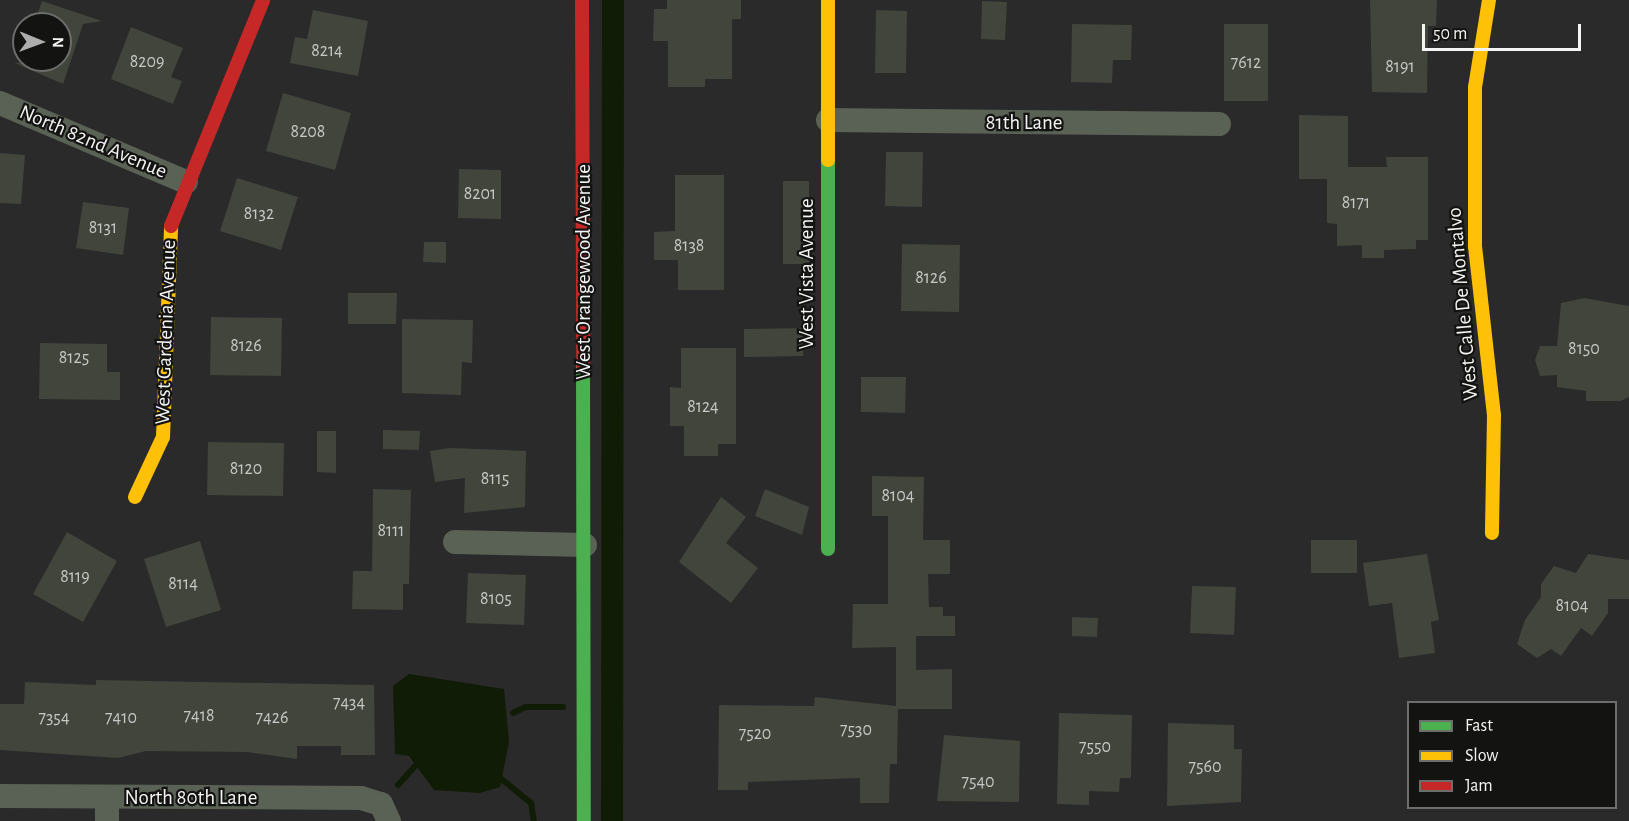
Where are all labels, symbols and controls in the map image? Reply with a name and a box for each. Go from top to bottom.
north arrow [12,12,72,72]
scale bar [1425,12,1584,50]
text: 50 m [1433,25,1467,43]
text: N [50,37,66,48]
house number: 8214 [311,40,343,62]
house number: 8209 [130,51,164,73]
house number: 7612 [1231,52,1261,74]
house number: 8191 [1385,56,1415,78]
street label: North 82nd Avenue [15,100,171,184]
street label: 81th Lane [985,110,1063,136]
house number: 8208 [291,121,325,143]
street label: West Orangewood Avenue [571,164,597,380]
house number: 8201 [464,183,496,205]
house number: 8171 [1342,192,1370,214]
street label: West Vista Avenue [794,198,820,350]
house number: 8132 [244,203,274,225]
street label: West Calle De Montalvo [1442,206,1484,402]
house number: 8131 [89,217,117,239]
house number: 8138 [674,235,704,257]
street label: West Gardenia Avenue [150,239,182,425]
house number: 8126 [915,267,947,289]
house number: 8126 [230,335,262,357]
house number: 8150 [1568,338,1600,360]
house number: 8125 [59,347,89,369]
house number: 8124 [687,396,719,418]
house number: 8120 [230,458,262,480]
house number: 8115 [481,468,509,490]
house number: 8104 [882,485,914,507]
house number: 8111 [377,520,405,542]
house number: 8119 [60,566,90,588]
house number: 8114 [168,573,198,595]
house number: 8105 [480,588,512,610]
house number: 8104 [1556,595,1588,617]
house number: 7434 [333,692,365,714]
legend [1407,701,1617,809]
house number: 7418 [184,705,214,727]
house number: 7354 [38,707,70,729]
house number: 7410 [105,707,137,729]
house number: 7426 [256,707,288,729]
text: Fast [1465,717,1493,735]
house number: 7530 [840,719,872,741]
house number: 7520 [739,723,771,745]
house number: 7550 [1079,736,1111,758]
text: Slow [1465,747,1498,765]
house number: 7560 [1189,756,1221,778]
house number: 7540 [961,771,995,793]
text: Jam [1465,777,1493,795]
street label: North 80th Lane [125,785,257,811]

